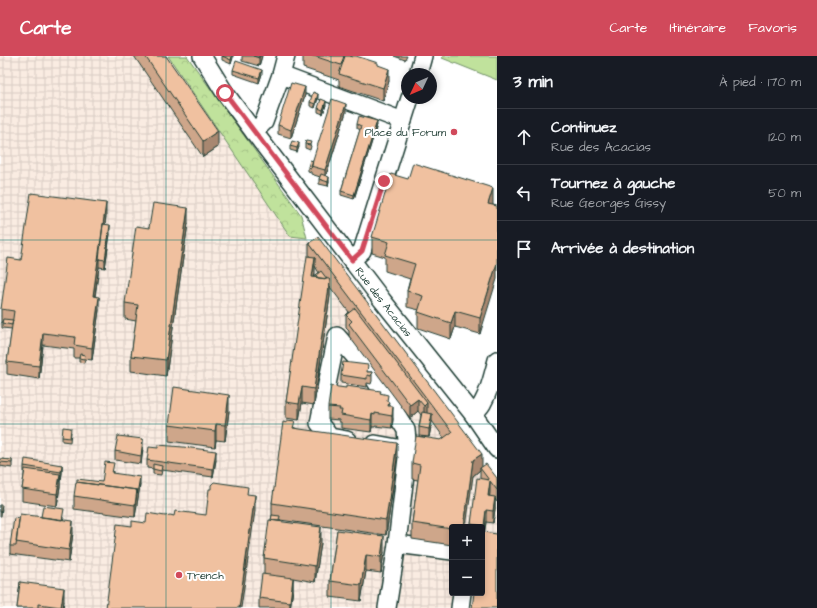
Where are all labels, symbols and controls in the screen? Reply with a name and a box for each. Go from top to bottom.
text: Carte [20,15,72,42]
text: Carte [609,18,647,38]
text: Itinéraire [669,18,726,38]
text: Favoris [748,18,797,38]
north arrow [401,68,437,104]
text: 3 min [513,70,553,94]
text: À pied · 170 m [719,73,801,91]
route start [216,84,234,102]
text: Continuez [551,117,617,138]
place label: Place du Forum [365,125,446,140]
icon: ahead [513,126,535,148]
marker: Place du Forum [449,127,459,137]
text: 120 m [768,128,801,146]
text: Rue des Acacias [551,138,651,156]
route end [375,172,393,190]
text: Tournez à gauche [551,173,675,194]
icon: left [513,182,535,204]
text: 50 m [768,184,801,202]
text: Rue Georges Gissy [551,194,666,212]
icon: arrive [513,238,535,260]
text: Arrivée à destination [551,238,694,259]
street label: Rue des Acacias [352,264,416,341]
map controls [449,524,485,596]
button: + [449,524,485,560]
button: − [449,560,485,596]
place label: Trench [187,568,224,583]
marker: Trench [174,570,184,580]

